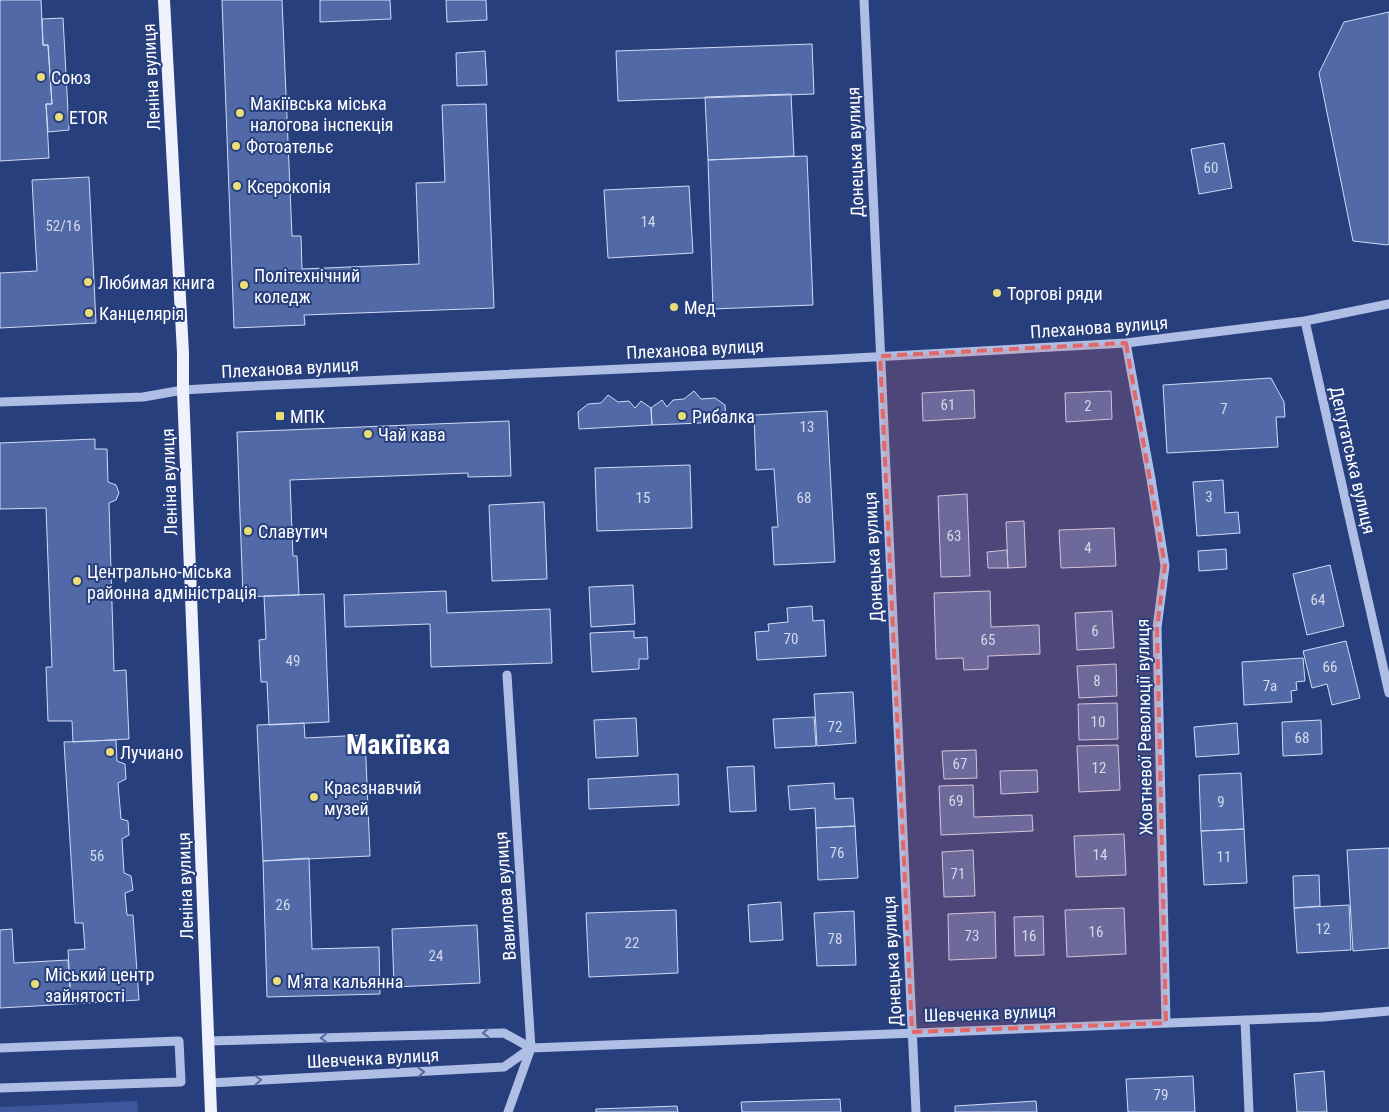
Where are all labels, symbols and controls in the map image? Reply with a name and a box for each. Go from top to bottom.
street label: Леніна вулиця [138,23,164,131]
place label: Союз [51,67,91,88]
marker: Союз [35,71,47,83]
street label: Донецька вулиця [842,86,868,218]
place label: Макіївська міська налогова інспекція [250,93,393,135]
place label: ETOR [69,107,108,128]
marker: Макіївська міська налогова інспекція [234,107,246,119]
marker: ETOR [53,111,65,123]
place label: Фотоательє [246,136,334,157]
marker: Фотоательє [230,140,242,152]
house number: 60 [1204,159,1218,177]
place label: Ксерокопія [247,176,331,197]
marker: Ксерокопія [231,180,243,192]
house number: 14 [641,213,655,231]
house number: 52/16 [45,217,81,235]
place label: Полiтехнiчний коледж [254,265,360,307]
place label: Любимая книга [98,272,215,293]
marker: Любимая книга [82,276,94,288]
marker: Полiтехнiчний коледж [238,279,250,291]
place label: Торгові ряди [1007,283,1103,304]
marker: Торгові ряди [991,287,1003,299]
place label: Мед [684,297,716,318]
marker: Мед [668,301,680,313]
place label: Канцелярія [99,303,184,324]
marker: Канцелярія [83,307,95,319]
street label: Плеханова вулиця [1029,312,1169,342]
street label: Плеханова вулиця [626,335,764,363]
street label: Плеханова вулиця [221,354,359,382]
street label: Депутатська вулиця [1326,384,1380,536]
house number: 61 [941,396,955,414]
house number: 2 [1084,397,1092,415]
house number: 7 [1220,400,1228,418]
place label: МПК [290,406,325,427]
place label: Рибалка [692,406,755,427]
marker: МПК [274,410,286,422]
marker: Рибалка [676,410,688,422]
house number: 13 [800,418,814,436]
place label: Чай кава [378,424,446,445]
street label: Леніна вулиця [157,428,181,536]
marker: Чай кава [362,428,374,440]
house number: 3 [1205,488,1213,506]
house number: 15 [636,489,650,507]
house number: 68 [797,489,811,507]
street label: Донецька вулиця [859,491,887,623]
place label: Славутич [258,521,328,542]
marker: Славутич [242,525,254,537]
house number: 63 [947,527,961,545]
house number: 4 [1084,539,1092,557]
place label: Центрально-міська районна адміністрація [87,561,257,603]
marker: Центрально-міська районна адміністрація [71,575,83,587]
house number: 64 [1311,591,1325,609]
street label: Жовтневої Революції вулиця [1132,619,1156,835]
house number: 6 [1091,622,1099,640]
house number: 70 [784,630,798,648]
house number: 65 [981,631,995,649]
house number: 49 [286,652,300,670]
house number: 66 [1323,658,1337,676]
house number: 8 [1093,672,1101,690]
house number: 7а [1263,677,1277,695]
house number: 10 [1091,713,1105,731]
house number: 72 [828,718,842,736]
district label: Макіївка [346,728,450,761]
house number: 68 [1295,729,1309,747]
place label: Лучиано [120,742,183,763]
marker: Лучиано [104,746,116,758]
house number: 67 [953,755,967,773]
house number: 12 [1092,759,1106,777]
place label: Краєзнавчий музей [324,777,422,819]
marker: Краєзнавчий музей [308,791,320,803]
house number: 69 [949,792,963,810]
house number: 9 [1217,793,1225,811]
street label: Вавилова вулиця [490,831,520,961]
street label: Леніна вулиця [173,832,197,940]
house number: 76 [830,844,844,862]
house number: 14 [1093,846,1107,864]
house number: 56 [90,847,104,865]
house number: 11 [1217,848,1231,866]
house number: 71 [951,865,965,883]
street label: Донецька вулиця [878,895,906,1027]
house number: 26 [276,896,290,914]
house number: 12 [1316,920,1330,938]
house number: 16 [1089,923,1103,941]
house number: 73 [965,927,979,945]
house number: 16 [1022,927,1036,945]
house number: 78 [828,930,842,948]
house number: 22 [625,934,639,952]
house number: 24 [429,947,443,965]
place label: Міський центр зайнятості [45,964,154,1006]
place label: М'ята кальянна [287,971,403,992]
marker: М'ята кальянна [271,975,283,987]
marker: Міський центр зайнятості [29,978,41,990]
street label: Шевченка вулиця [923,1000,1057,1026]
one-way arrow [482,1028,490,1038]
one-way arrow [320,1033,328,1043]
street label: Шевченка вулиця [306,1044,440,1072]
one-way arrow [417,1066,425,1077]
one-way arrow [255,1075,263,1086]
house number: 79 [1154,1086,1168,1104]

